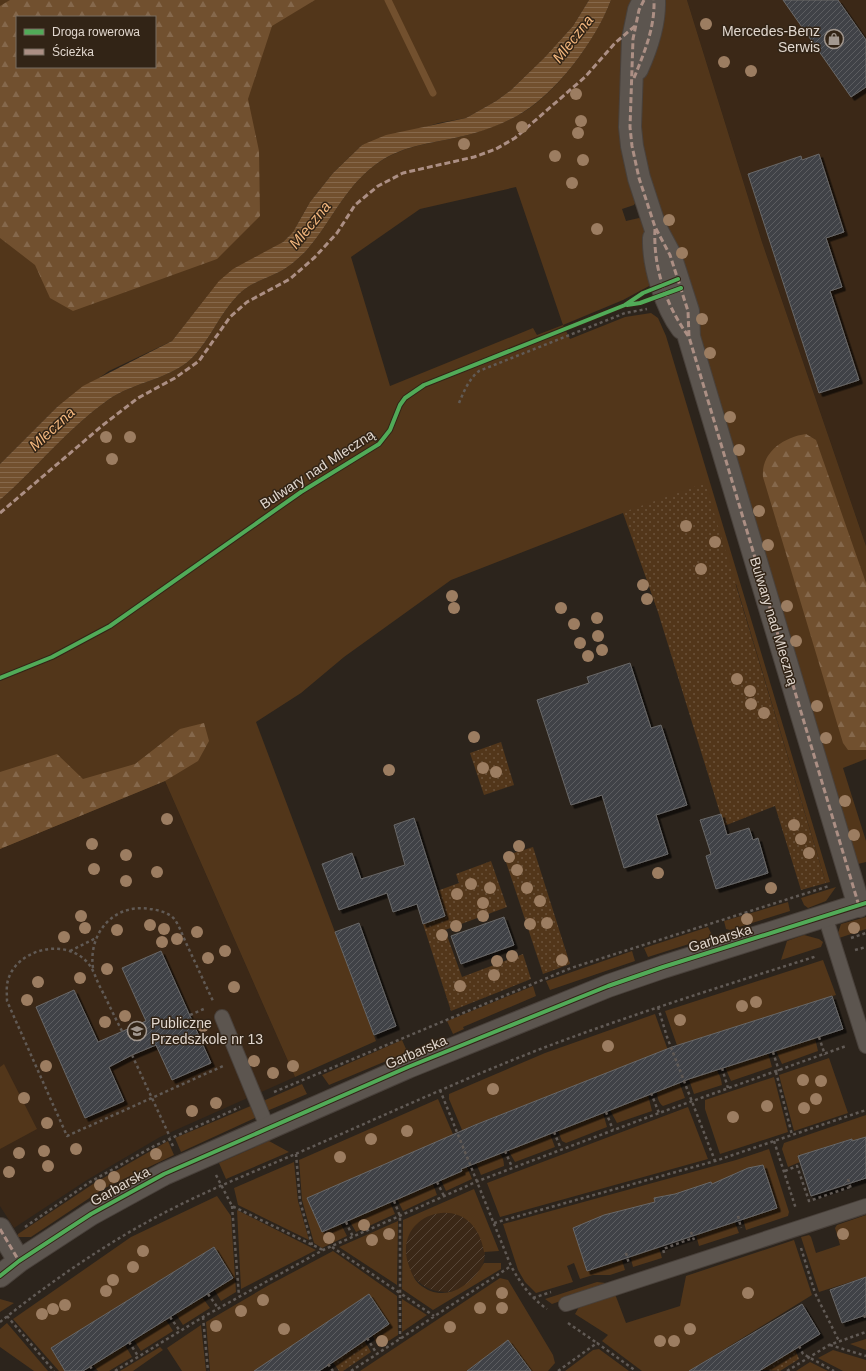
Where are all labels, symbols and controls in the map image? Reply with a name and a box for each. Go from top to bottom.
water label: Mleczna [549,11,596,66]
legend [16,16,156,68]
place label: Mercedes-Benz Serwis [722,23,820,55]
text: Droga rowerowa [52,25,140,39]
shop icon: Mercedes-Benz Serwis [823,28,845,50]
text: Ścieżka [52,44,94,59]
water label: Mleczna [285,198,334,252]
water label: Mleczna [25,403,78,454]
street label: Bulwary nad Mleczną [257,426,377,512]
street label: Bulwary nad Mleczną [747,555,801,687]
street label: Garbarska [686,921,754,955]
place label: Publiczne Przedszkole nr 13 [151,1015,263,1047]
school or university icon: Publiczne Przedszkole nr 13 [126,1020,148,1042]
street label: Garbarska [383,1032,449,1072]
street label: Garbarska [88,1163,153,1209]

